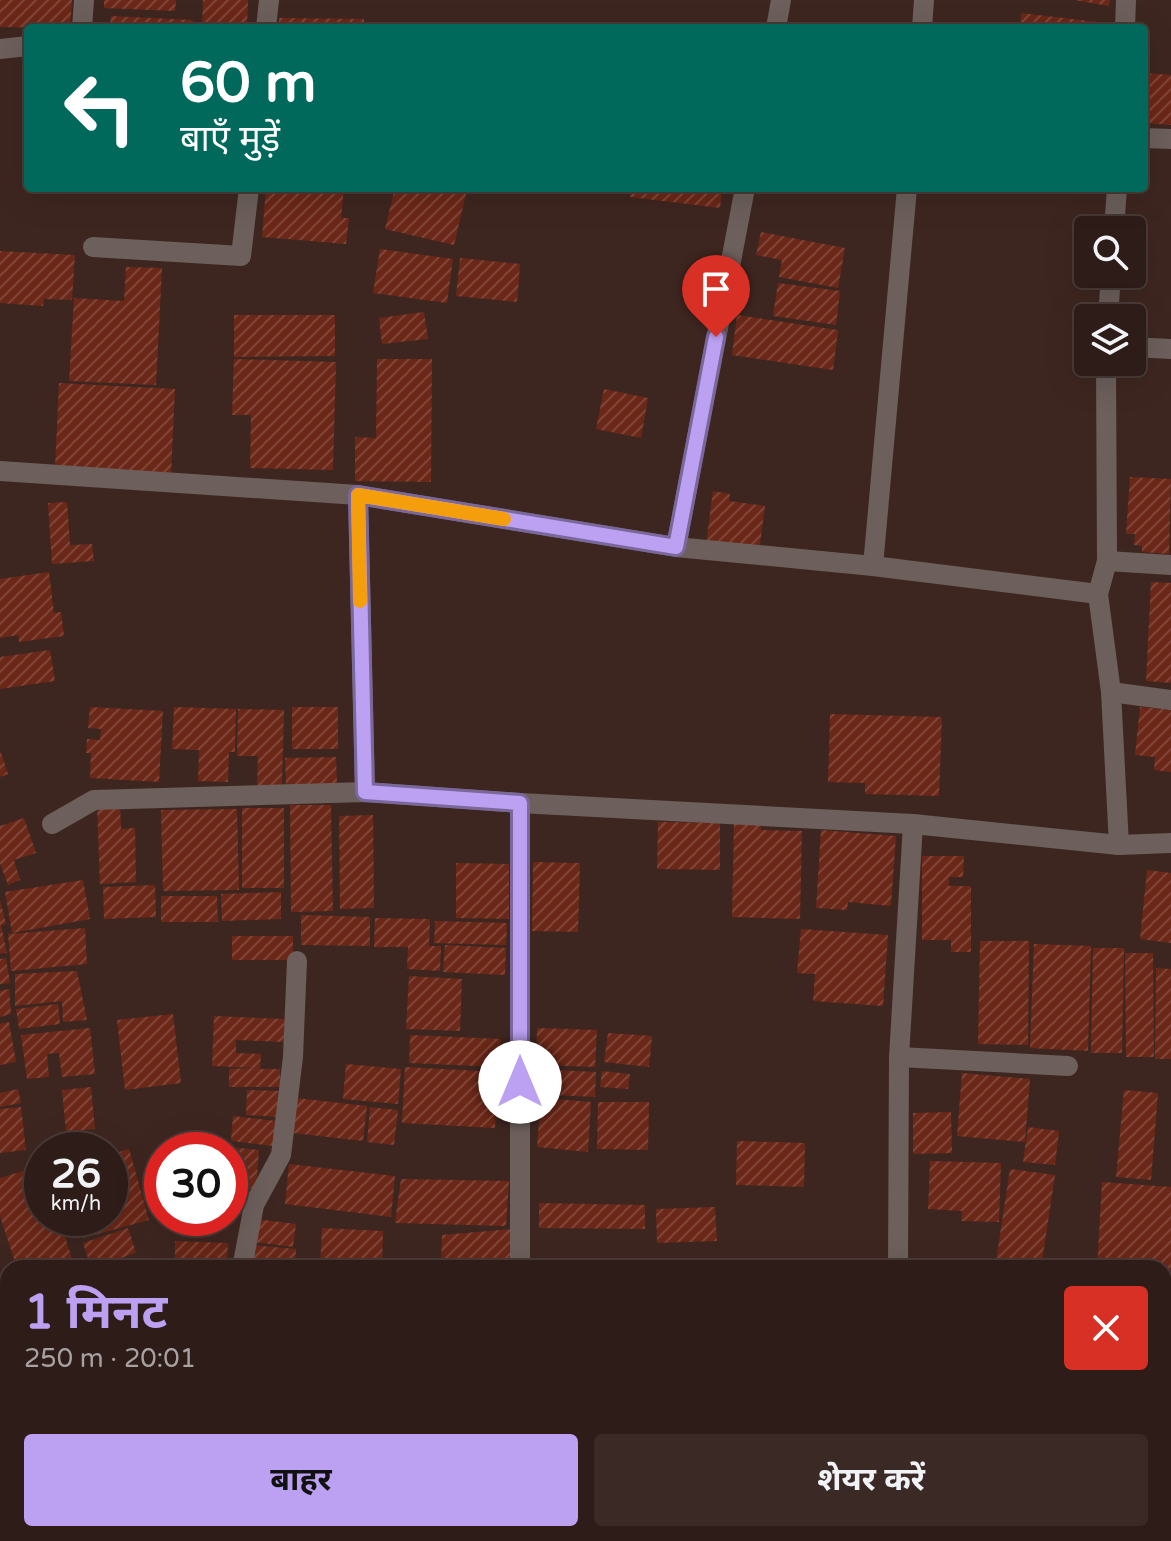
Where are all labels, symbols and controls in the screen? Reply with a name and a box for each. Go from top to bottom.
text: 60 m [180,50,316,117]
icon: left [48,56,152,160]
text: बाएँ मुड़ें [180,118,280,161]
map controls [1074,216,1146,376]
button: search [1074,216,1146,288]
pin [682,255,750,337]
icon: arrive [694,267,738,311]
button: layers [1074,304,1146,376]
position arrow [478,1040,562,1124]
speed limit sign: 30 [144,1132,248,1236]
text: 26 [51,1150,101,1198]
text: km/h [51,1192,101,1216]
text: 1 मिनट [24,1284,167,1342]
button: close [1064,1286,1148,1370]
text: 250 m · 20:01 [24,1343,196,1374]
button: बाहर [24,1434,578,1526]
button: शेयर करें [594,1434,1148,1526]

